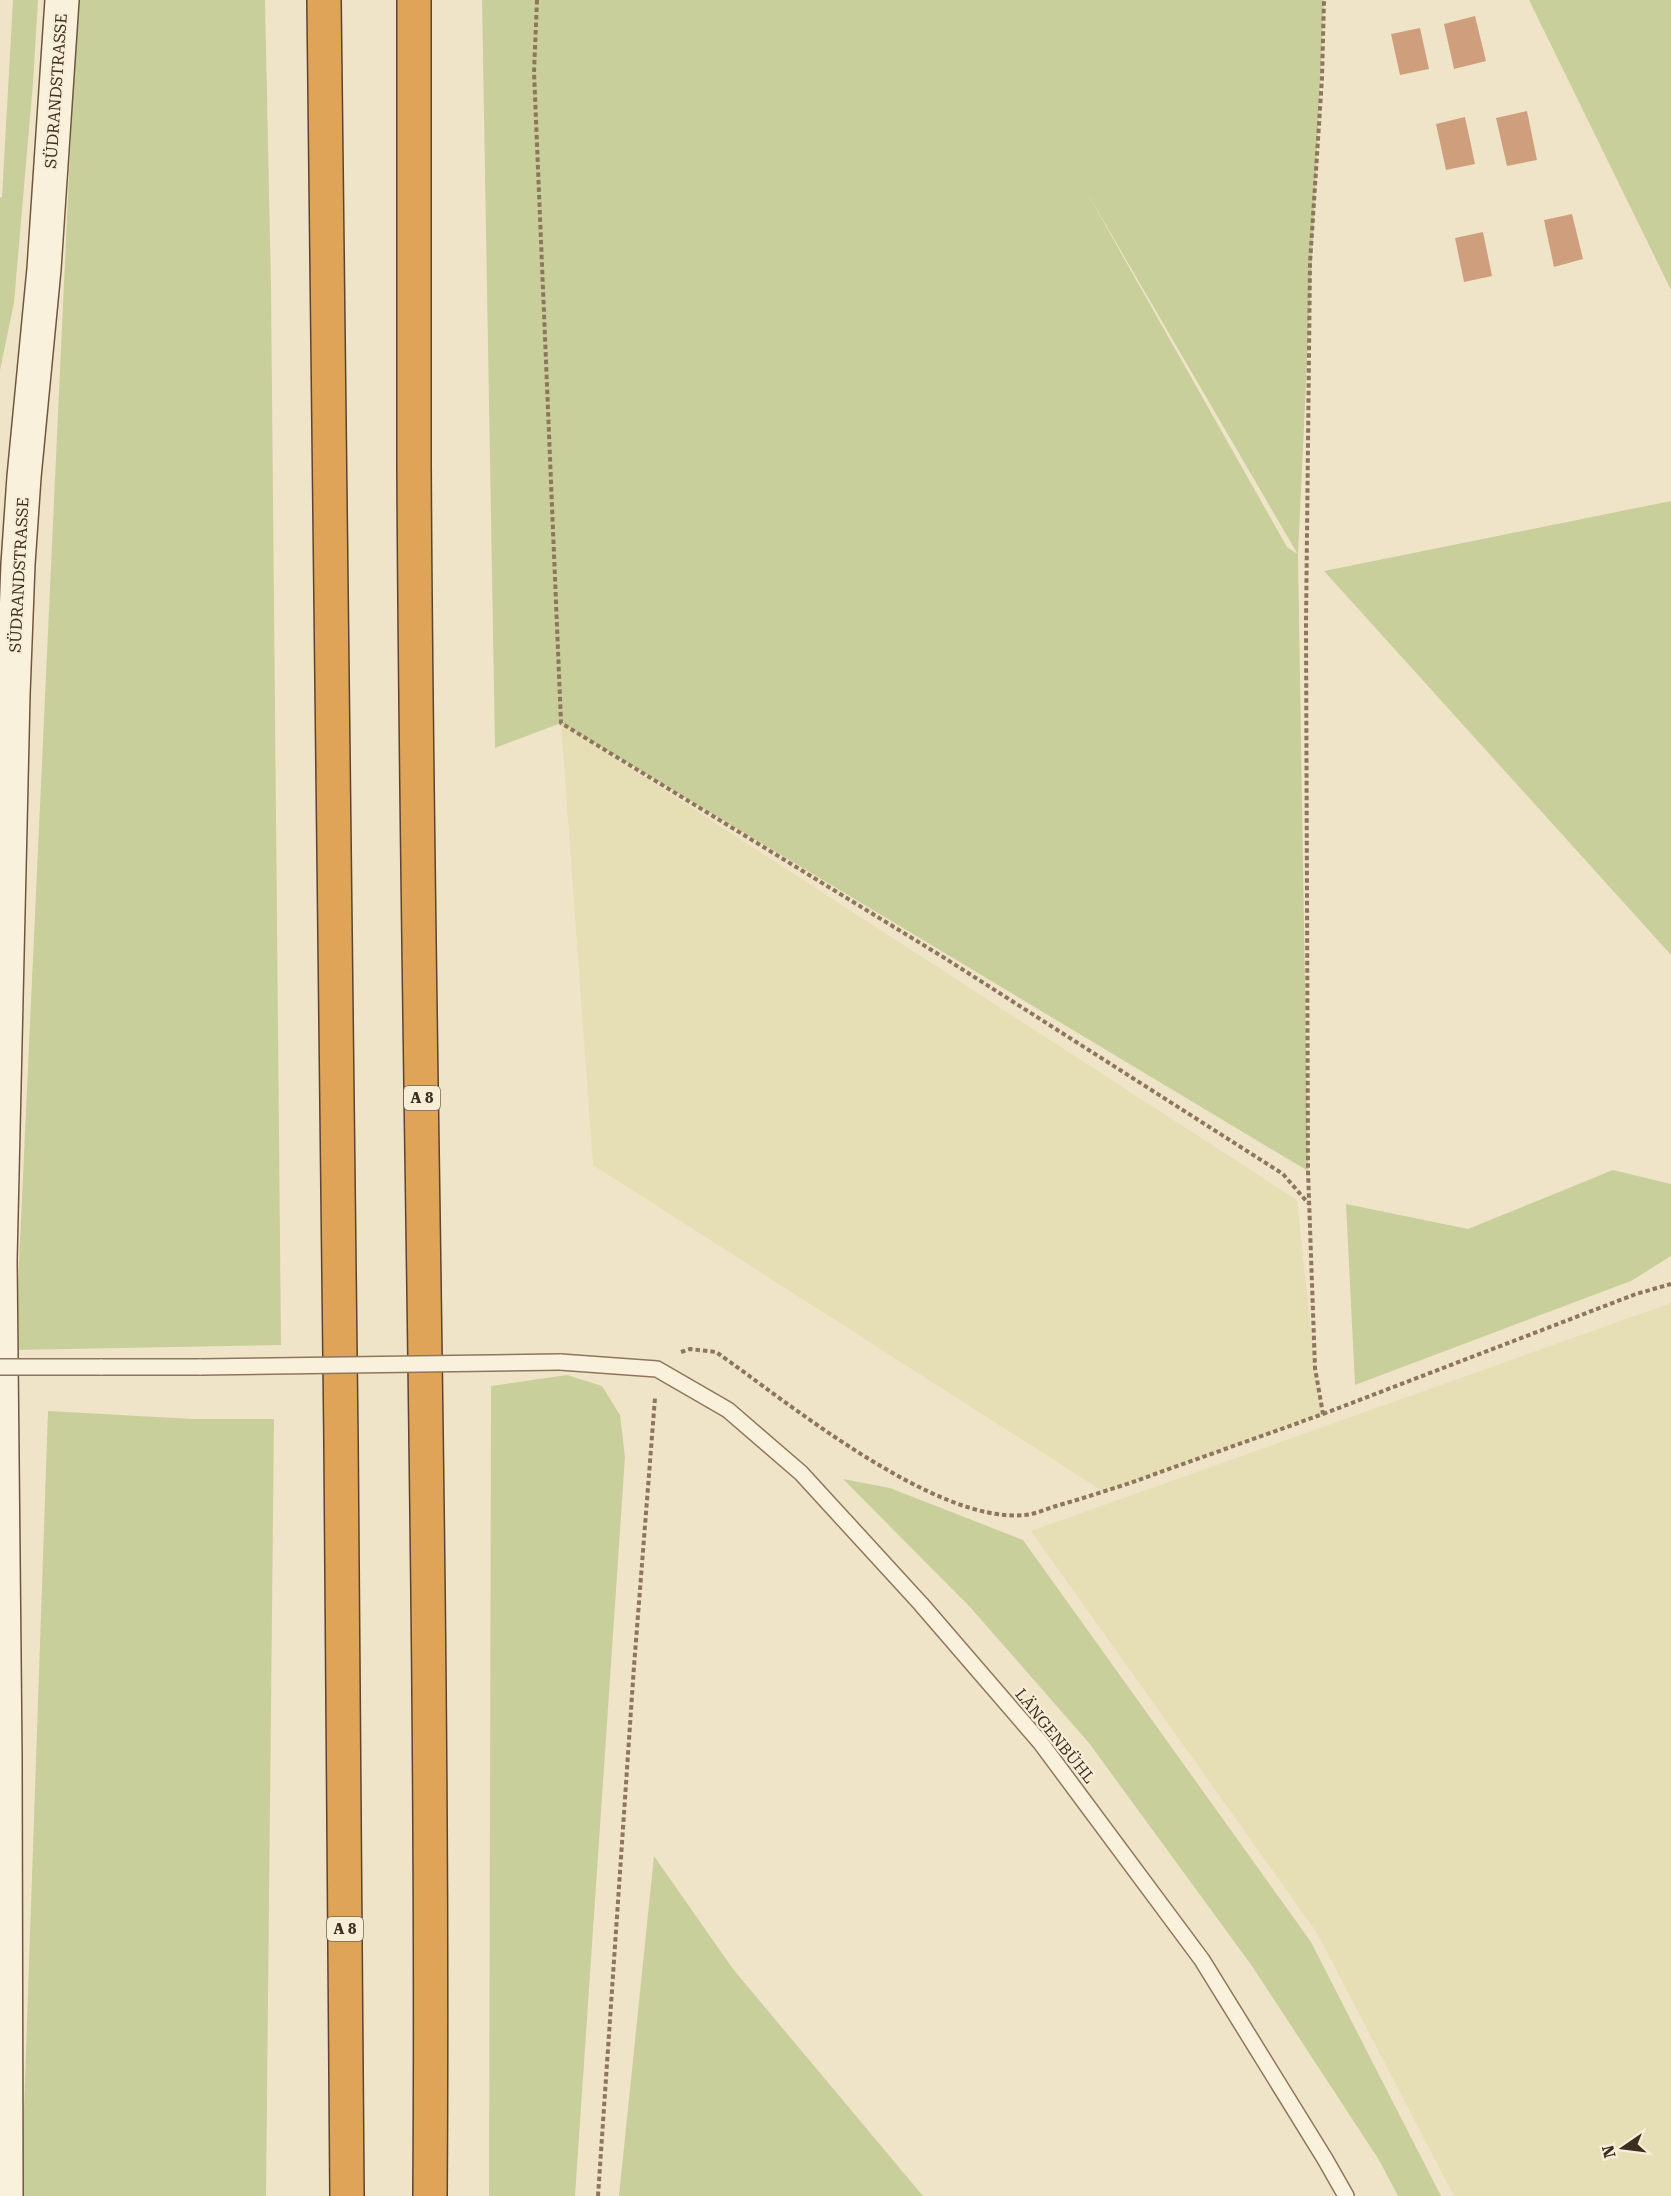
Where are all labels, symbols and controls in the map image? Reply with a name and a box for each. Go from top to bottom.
street label: SÜDRANDSTRASSE [41,13,71,169]
street label: SÜDRANDSTRASSE [5,497,33,653]
road number: A 8 [404,1086,440,1110]
street label: LÄNGENBÜHL [1011,1685,1099,1787]
road number: A 8 [327,1917,363,1941]
north arrow [1593,2118,1653,2178]
text: N [1598,2143,1620,2160]

